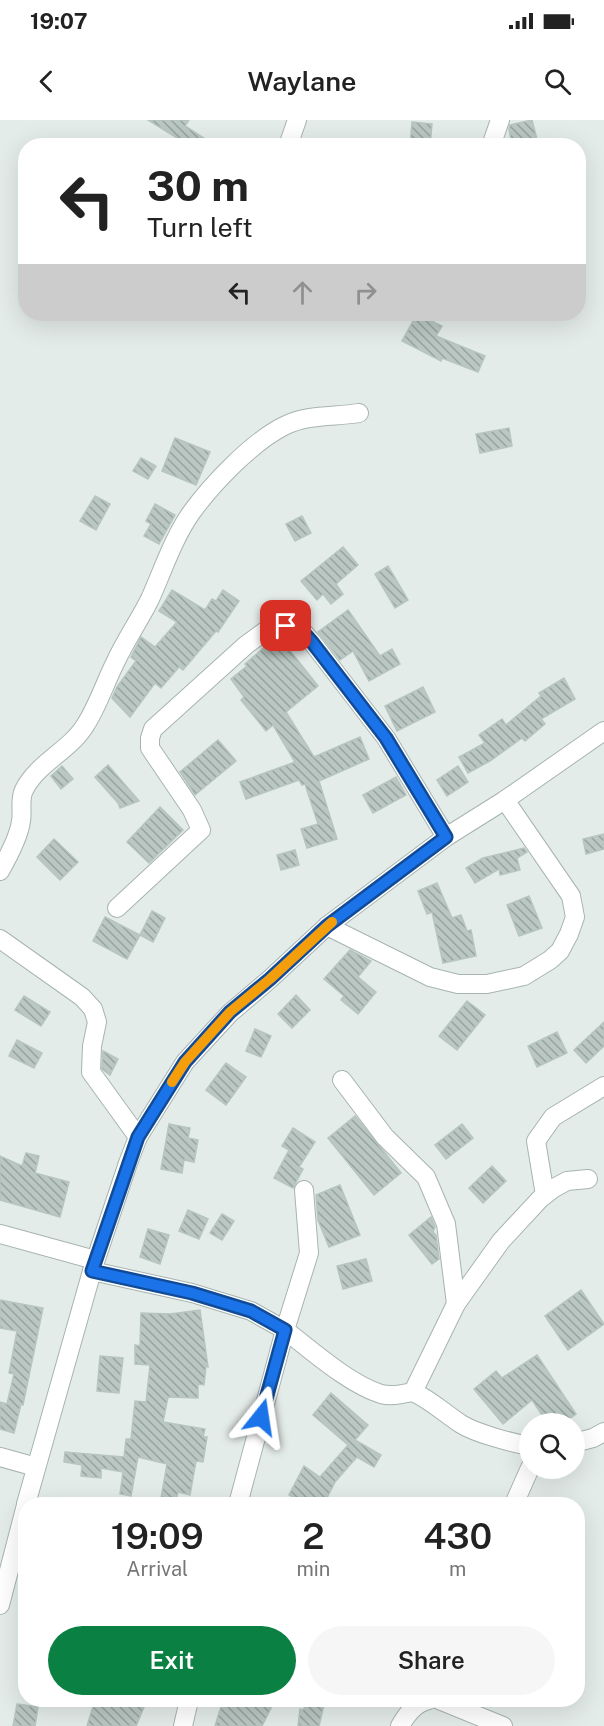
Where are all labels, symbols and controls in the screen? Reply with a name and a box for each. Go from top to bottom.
text: 19:07 [30,8,87,34]
icon: back [30,65,63,98]
text: Waylane [248,65,356,97]
icon: search [541,65,574,98]
text: 30 m [147,161,249,210]
icon: left [48,162,126,240]
text: Turn left [147,211,253,243]
icon: left [223,276,256,309]
icon: ahead [286,276,319,309]
icon: right [349,276,382,309]
pin [260,600,311,651]
icon: arrive [269,609,302,642]
position arrow [229,1385,293,1449]
map controls [519,1413,585,1479]
button: search [519,1413,585,1479]
text: 19:09 [111,1515,204,1557]
text: 2 [302,1515,325,1557]
text: 430 [423,1515,492,1557]
text: Arrival [126,1557,188,1581]
text: min [296,1557,330,1581]
text: m [449,1557,466,1581]
button: Exit [48,1626,296,1695]
button: Share [308,1626,555,1695]

